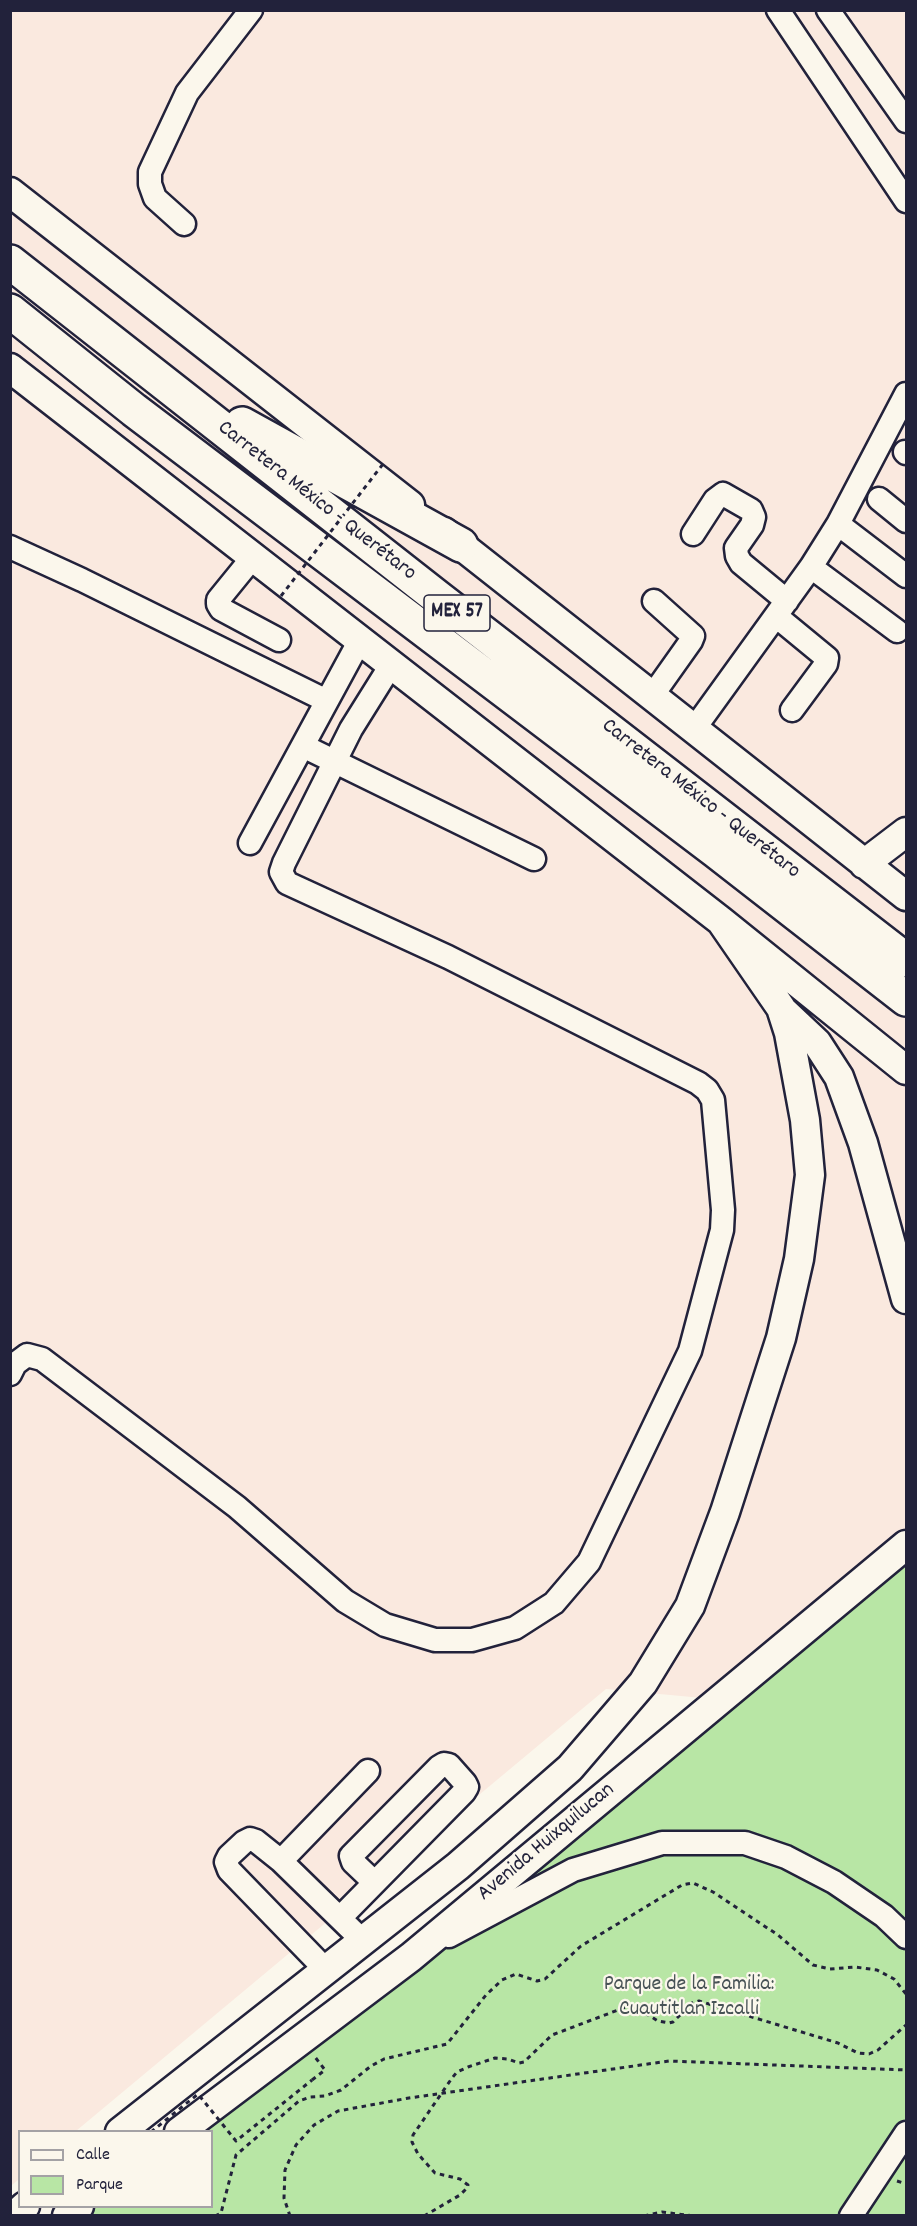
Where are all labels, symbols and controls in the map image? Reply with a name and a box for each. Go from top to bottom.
street label: Carretera México - Querétaro [211,416,421,588]
road number: MEX 57 [424,595,490,631]
street label: Carretera México - Querétaro [595,714,805,886]
street label: Avenida Huixquilucan [473,1778,621,1908]
park label: Parque de la Familia: Cuautitlan Izcalli [604,1973,774,2024]
legend [18,2130,213,2208]
text: Calle [76,2143,110,2168]
text: Parque [76,2173,123,2198]

